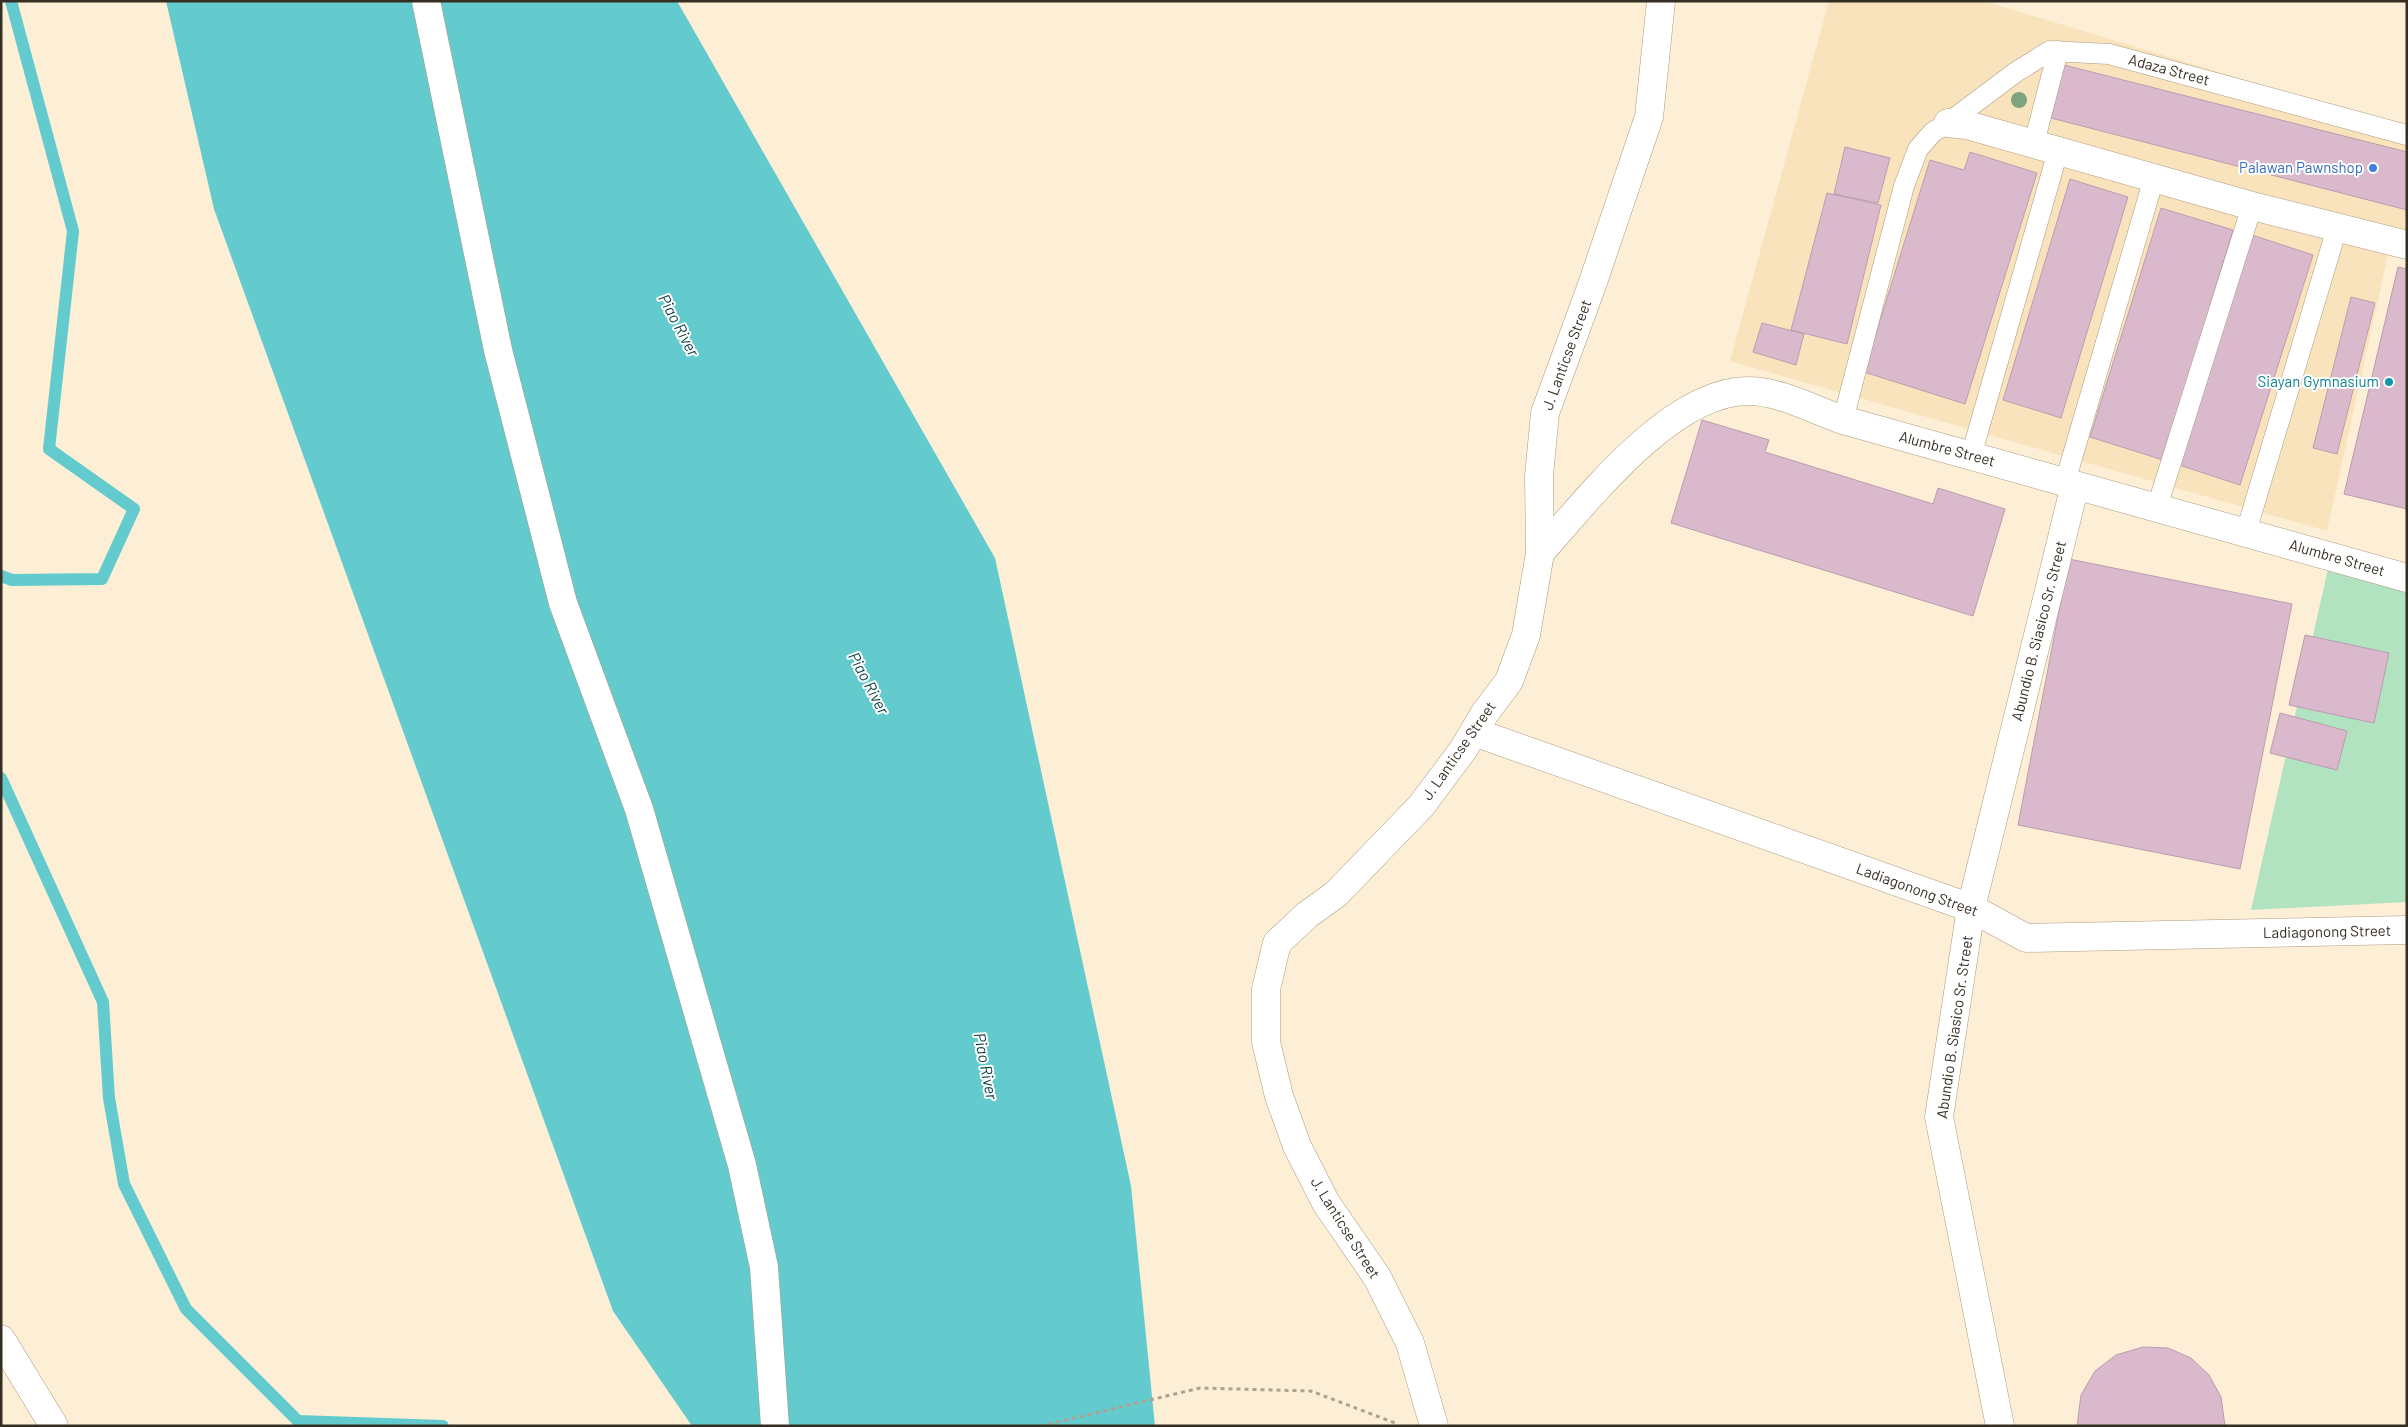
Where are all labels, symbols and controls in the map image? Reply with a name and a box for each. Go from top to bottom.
street label: Adaza Street [2127,50,2212,88]
place label: Palawan Pawnshop [2239,158,2363,176]
marker: Palawan Pawnshop [2367,162,2379,174]
water label: Piao River [655,290,704,360]
street label: J. Lanticse Street [1538,297,1594,412]
place label: Siayan Gymnasium [2258,372,2379,390]
marker: Siayan Gymnasium [2383,376,2395,388]
street label: Alumbre Street [1897,427,1997,469]
street label: Alumbre Street [2287,535,2387,579]
street label: Abundio B. Siasico Sr. Street [2007,539,2069,723]
water label: Piao River [845,648,894,718]
street label: J. Lanticse Street [1418,698,1499,803]
street label: Ladiagonong Street [1854,859,1981,919]
street label: Ladiagonong Street [2263,921,2391,941]
street label: Abundio B. Siasico Sr. Street [1932,934,1976,1120]
water label: Piao River [971,1031,1003,1102]
street label: J. Lanticse Street [1307,1173,1384,1281]

